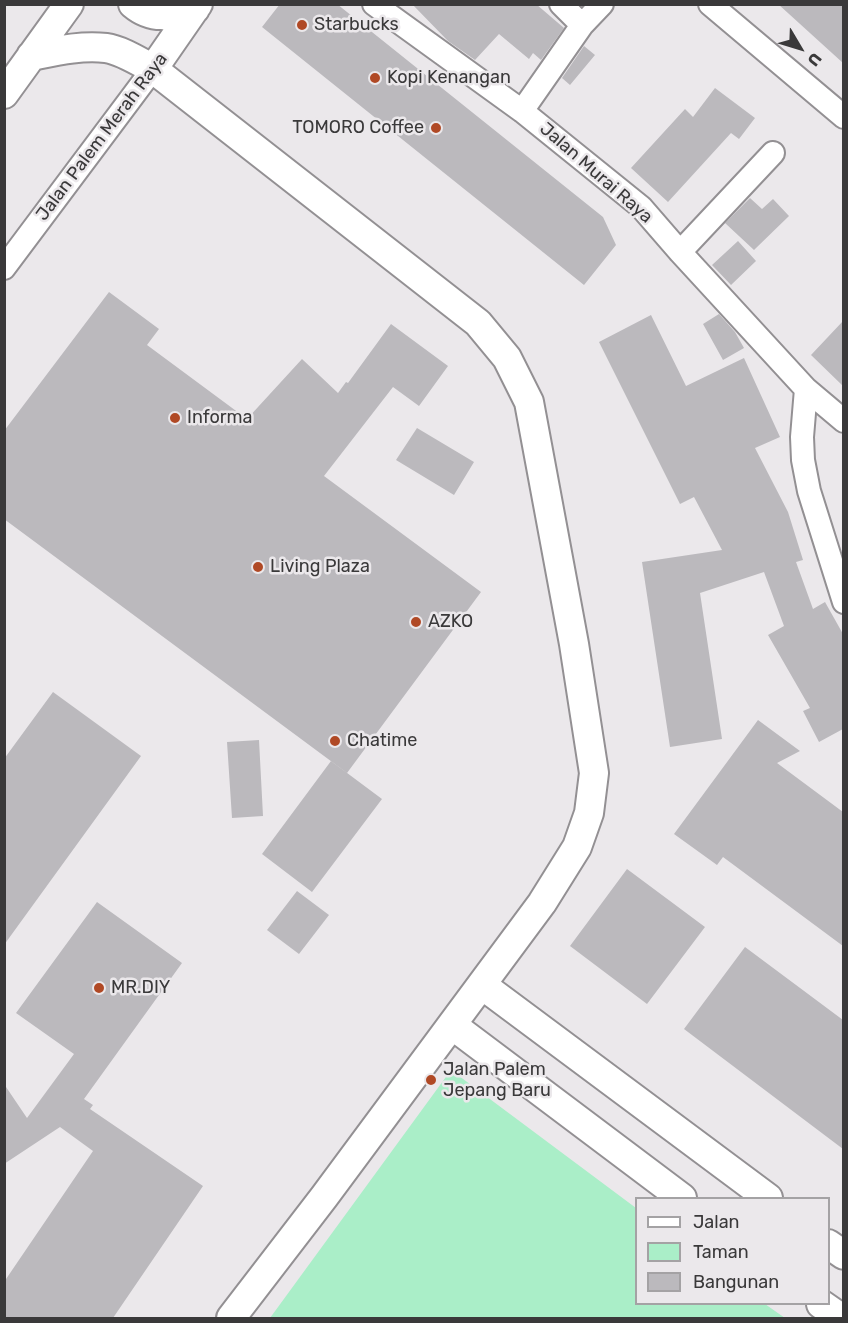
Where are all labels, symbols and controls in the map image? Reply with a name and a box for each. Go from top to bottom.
place label: Starbucks [314,14,399,36]
marker: Starbucks [295,18,309,32]
north arrow [770,18,830,78]
street label: Jalan Palem Merah Raya [32,49,172,225]
text: U [804,49,826,70]
place label: Kopi Kenangan [387,67,511,89]
marker: Kopi Kenangan [368,71,382,85]
place label: TOMORO Coffee [292,117,424,139]
street label: Jalan Murai Raya [535,118,657,228]
marker: TOMORO Coffee [429,121,443,135]
place label: Informa [187,407,253,429]
marker: Informa [168,411,182,425]
place label: Living Plaza [270,556,370,578]
marker: Living Plaza [251,560,265,574]
place label: AZKO [428,611,473,633]
marker: AZKO [409,615,423,629]
place label: Chatime [347,730,417,752]
marker: Chatime [328,734,342,748]
place label: MR.DIY [111,977,170,999]
marker: MR.DIY [92,981,106,995]
place label: Jalan Palem Jepang Baru [443,1059,551,1102]
marker: Jalan Palem Jepang Baru [424,1073,438,1087]
legend [635,1197,830,1305]
text: Jalan [693,1211,740,1233]
text: Taman [693,1241,749,1263]
text: Bangunan [693,1271,779,1293]

